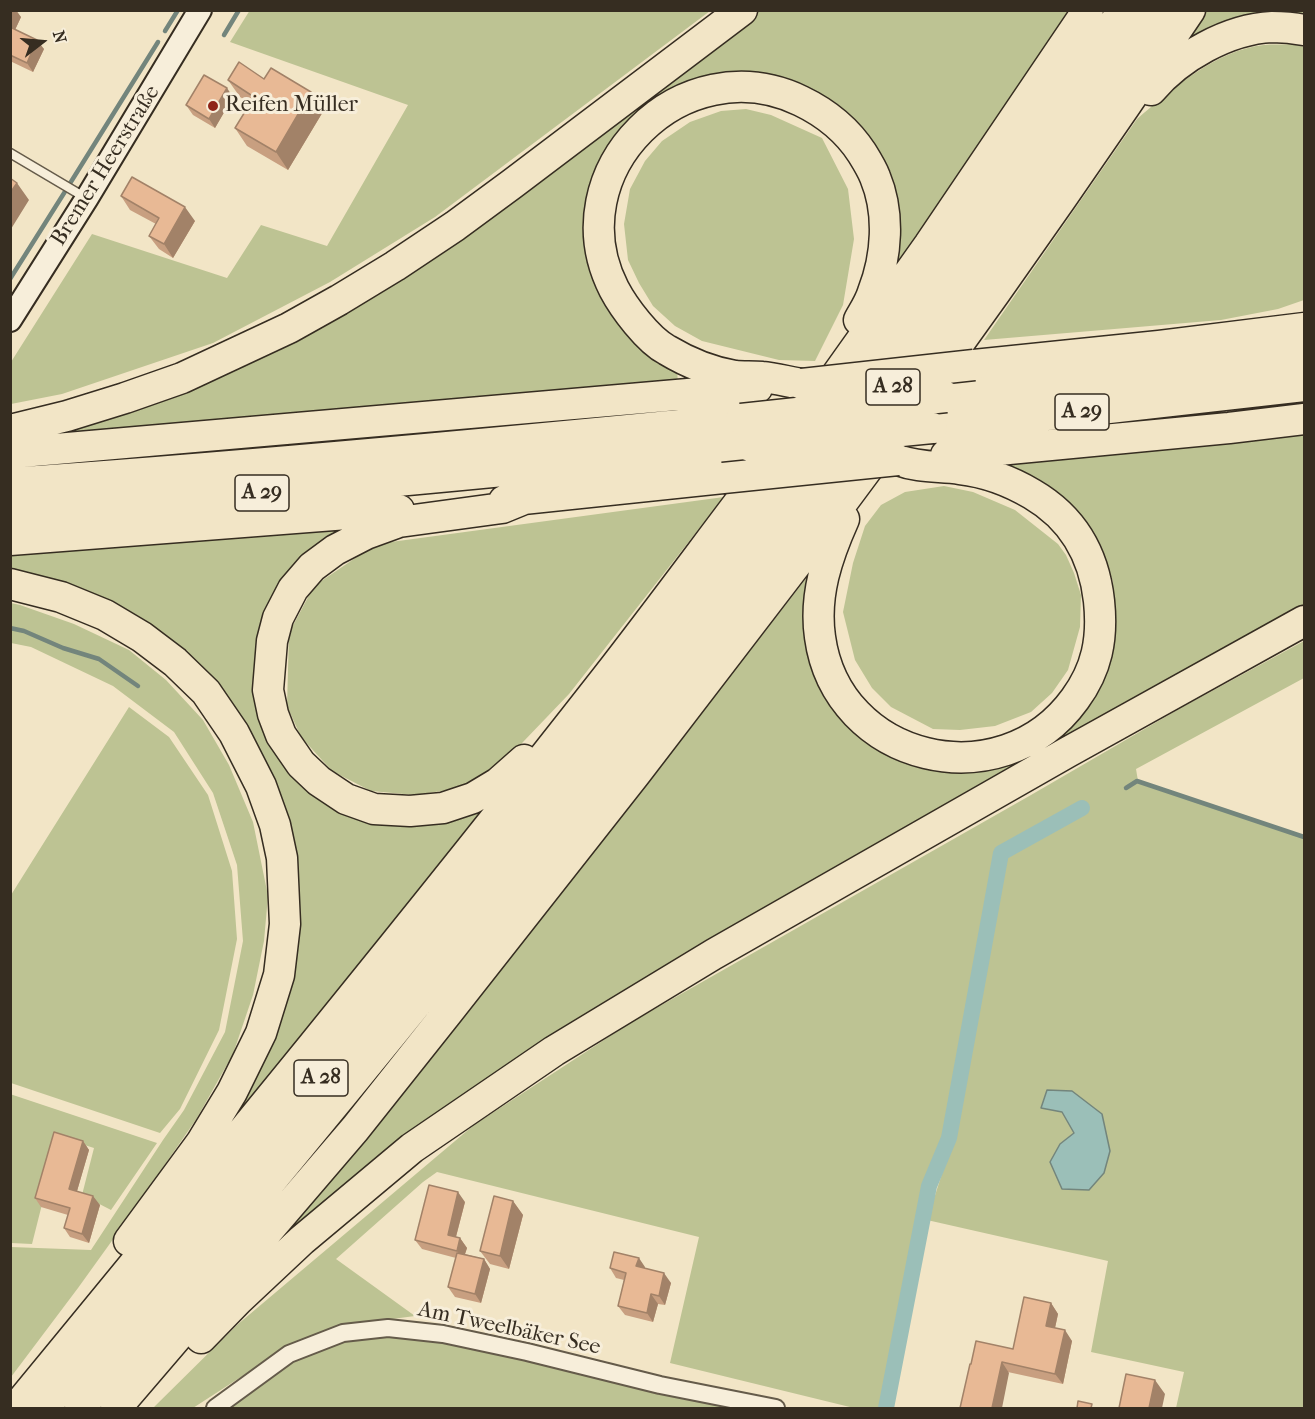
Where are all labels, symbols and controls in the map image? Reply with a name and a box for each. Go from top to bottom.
north arrow [12,12,72,72]
text: N [49,28,71,45]
street label: Bremer Heerstraße [46,81,166,251]
place label: Reifen Müller [225,93,358,119]
marker: Reifen Müller [206,99,220,113]
road number: A 28 [866,369,920,405]
road number: A 29 [1055,394,1109,430]
road number: A 29 [235,475,289,511]
road number: A 28 [294,1060,348,1096]
street label: Am Tweelbäker See [415,1297,603,1361]

